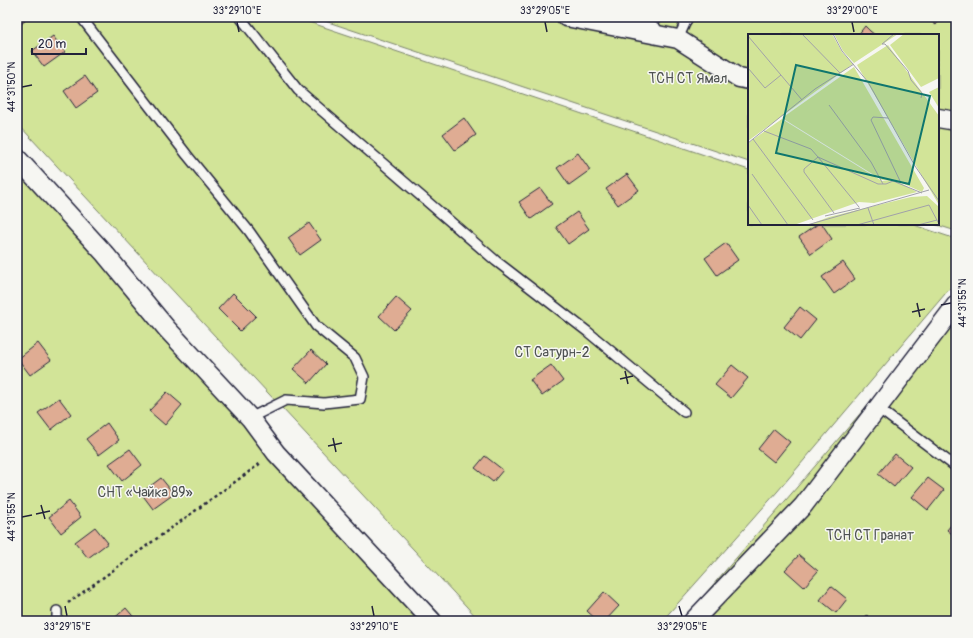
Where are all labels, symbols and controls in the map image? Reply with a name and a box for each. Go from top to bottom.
text: 33°29'10"E [213,5,261,17]
text: 33°29'05"E [520,5,570,17]
text: 33°29'00"E [826,5,878,17]
scale bar [32,30,86,56]
inset map [748,34,939,225]
text: 20 m [38,37,67,52]
text: 44°31'50"N [6,62,18,112]
park label: ТСН СТ Ямал [649,70,727,87]
text: 44°31'55"N [957,278,969,328]
park label: СТ Сатурн-2 [515,344,590,361]
park label: СНТ «Чайка 89» [97,484,193,501]
text: 44°31'55"N [6,492,18,542]
park label: ТСН СТ Гранат [826,527,914,544]
text: 33°29'15"E [44,621,90,633]
text: 33°29'10"E [350,621,398,633]
text: 33°29'05"E [657,621,707,633]

